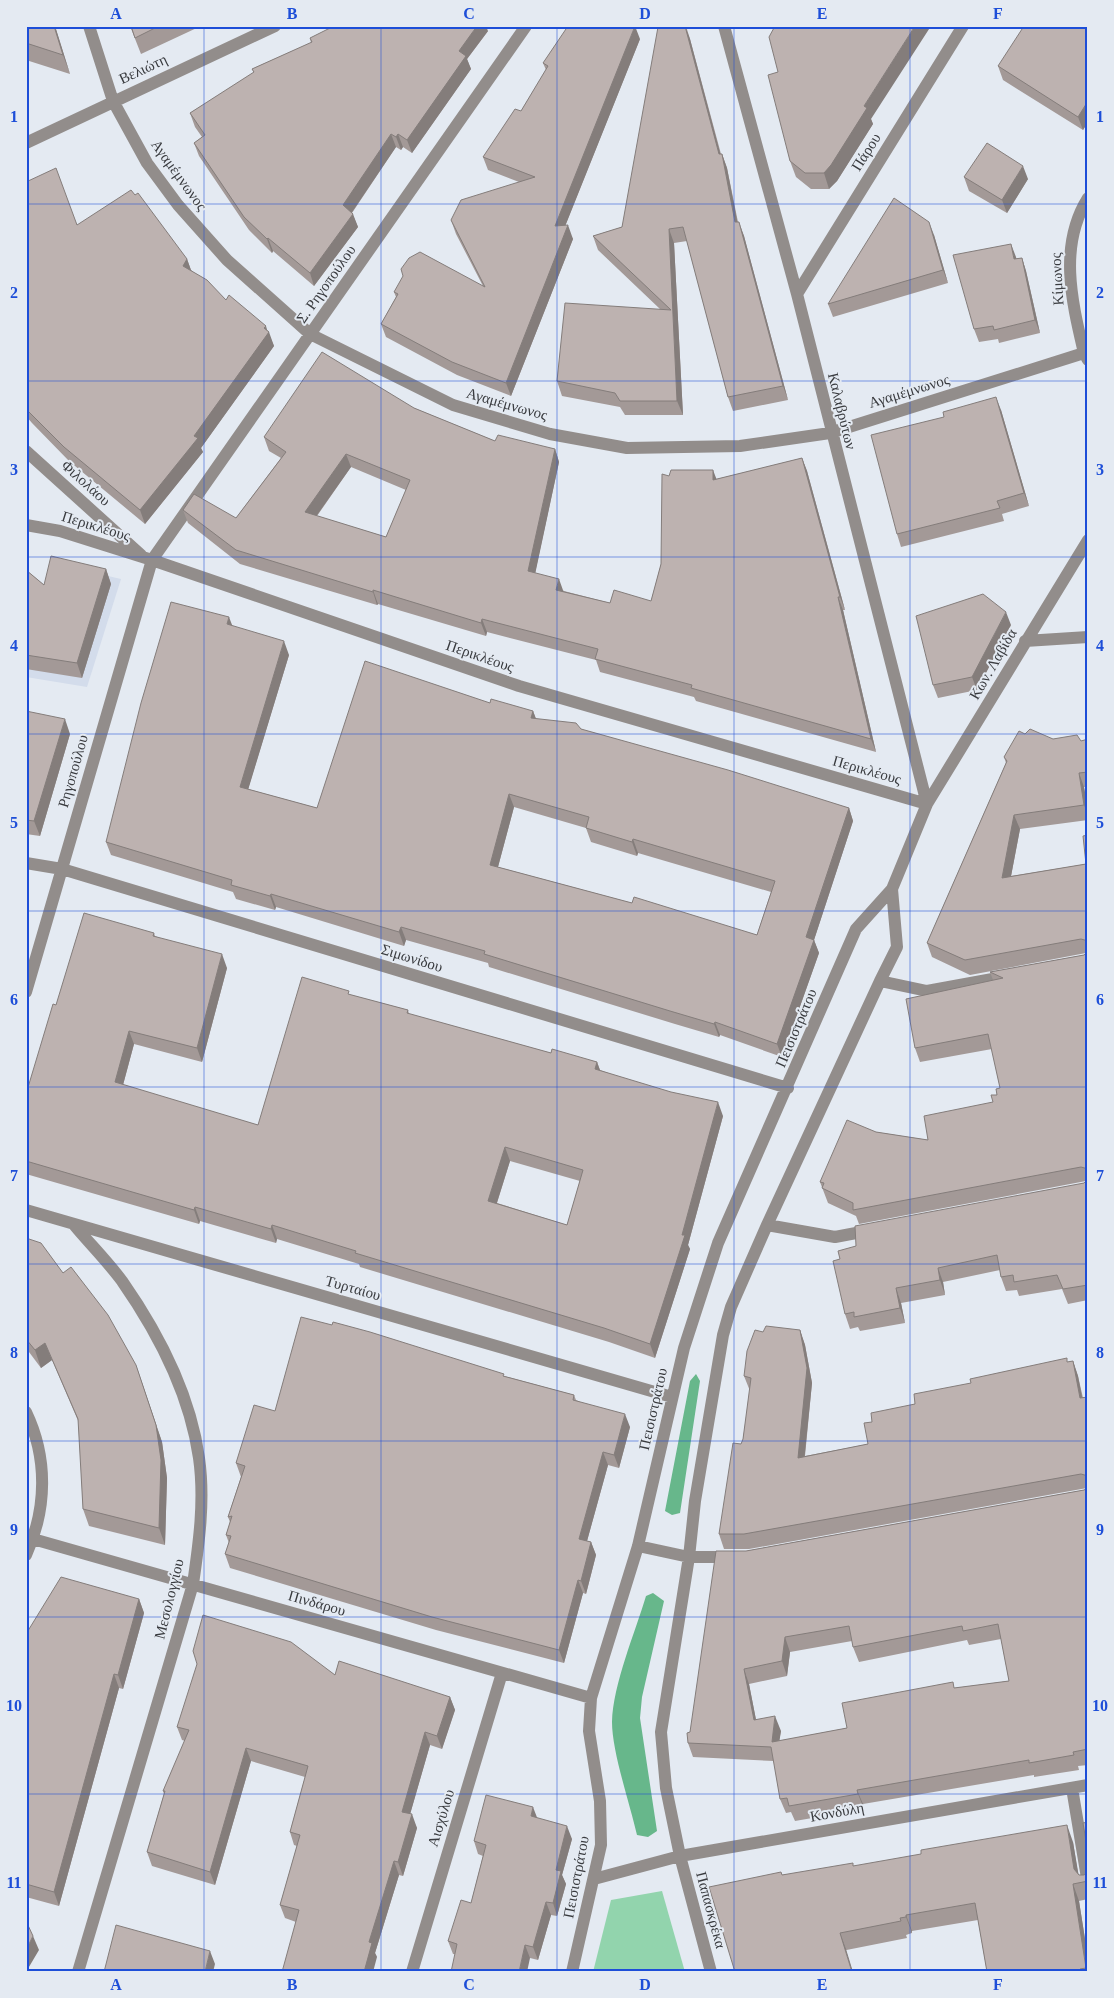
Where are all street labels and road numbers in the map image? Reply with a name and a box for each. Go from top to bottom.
street label: Βελιώτη [116,51,170,87]
street label: Πάρου [848,130,884,174]
street label: Αγαμέμνωνος [148,136,210,214]
street label: Σ. Ρηγοπούλου [293,242,359,326]
street label: Κίμωνος [1048,252,1066,306]
street label: Καλαβρύτων [825,371,859,451]
street label: Αγαμέμνωνος [867,371,951,411]
street label: Αγαμέμνωνος [465,385,549,423]
street label: Φιλολάου [58,457,114,509]
street label: Περικλέους [60,508,132,544]
street label: Κων. Λαβίδα [966,626,1020,702]
street label: Περικλέους [444,637,516,675]
street label: Ρηγοπούλου [55,733,91,809]
street label: Περικλέους [831,753,903,787]
street label: Σιμωνίδου [379,941,445,975]
street label: Πεισιστράτου [772,986,820,1070]
street label: Τυρταίου [323,1272,383,1304]
street label: Πεισιστράτου [636,1366,670,1452]
street label: Μεσολογγίου [151,1557,187,1641]
street label: Πινδάρου [286,1587,348,1619]
street label: Αισχύλου [425,1787,457,1849]
street label: Κονδύλη [809,1799,865,1825]
street label: Πεισιστράτου [560,1834,592,1920]
street label: Παπασκρέκα [693,1870,729,1950]

